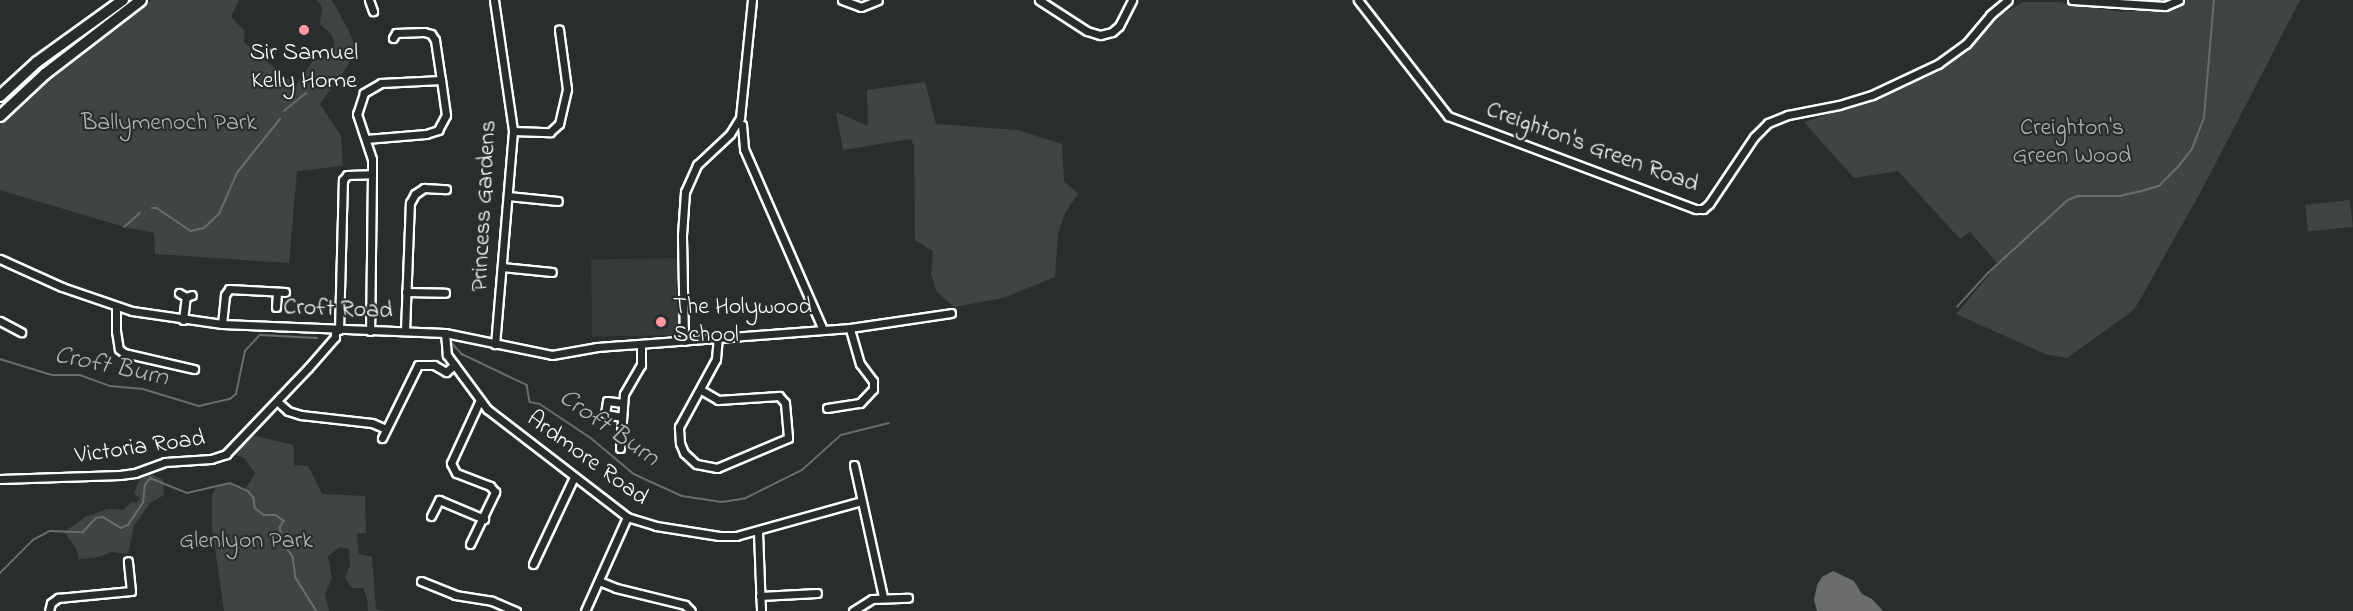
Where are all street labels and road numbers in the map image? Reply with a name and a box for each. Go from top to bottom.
street label: Creighton's Green Road [1482,96,1702,200]
street label: Princess Gardens [466,120,504,292]
street label: Croft Road [283,294,393,326]
street label: Ardmore Road [521,405,653,513]
street label: Victoria Road [73,425,207,471]

